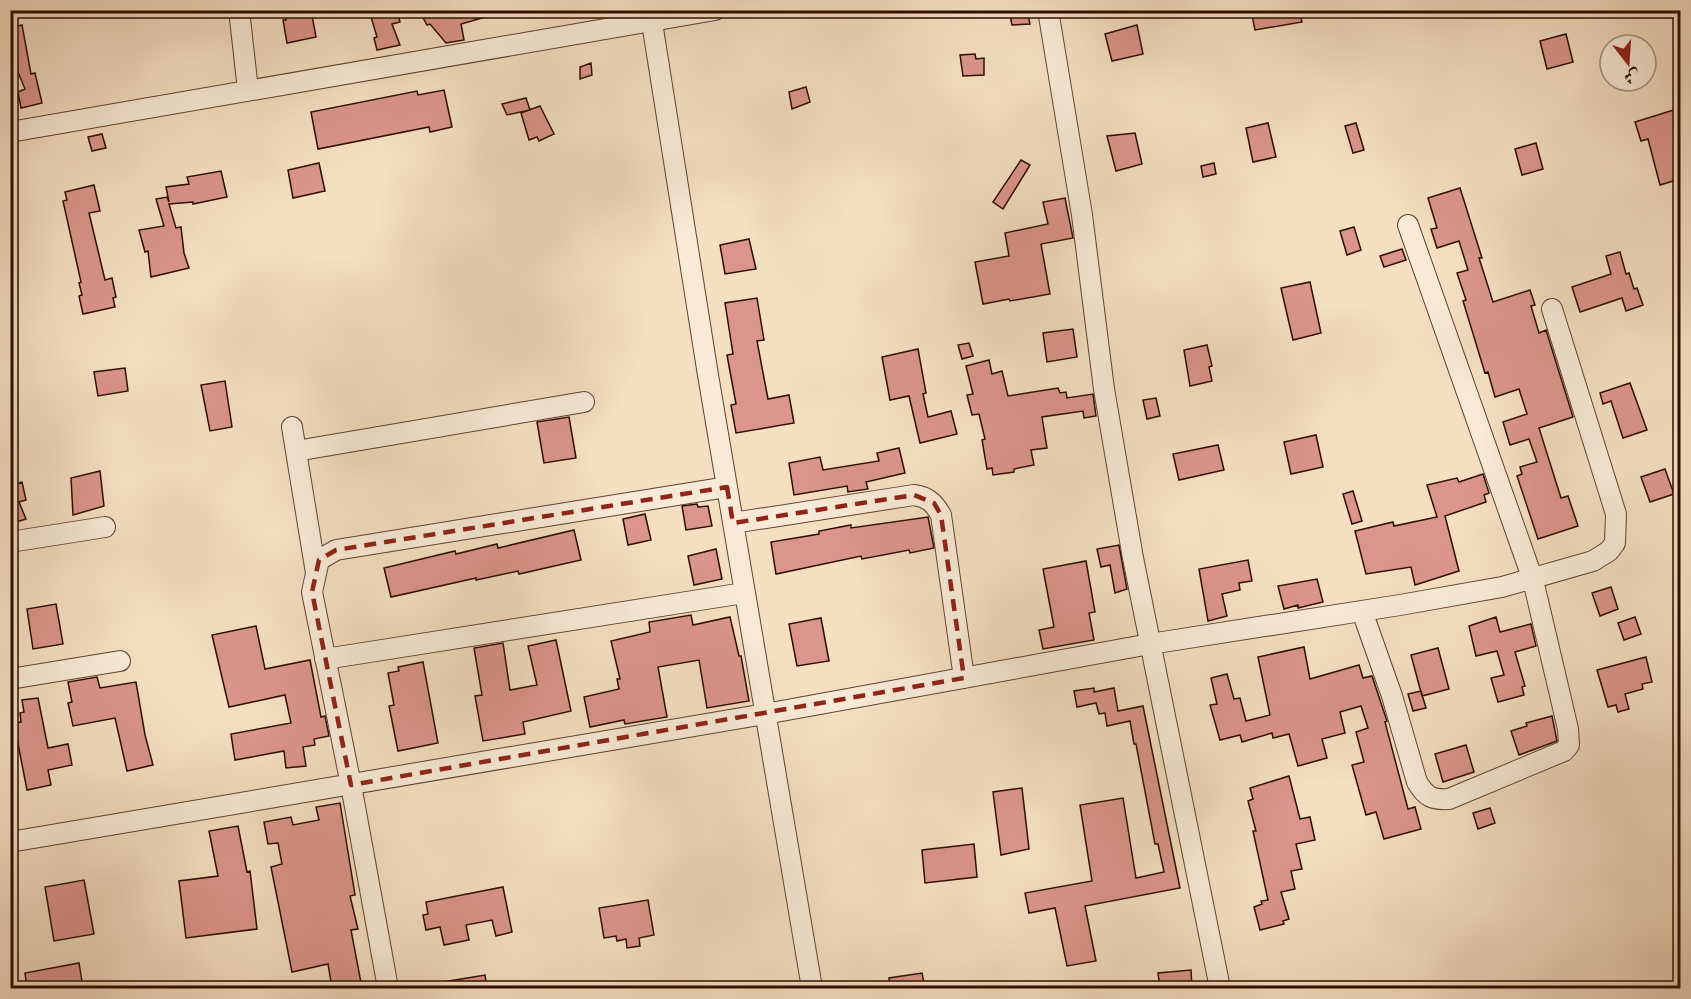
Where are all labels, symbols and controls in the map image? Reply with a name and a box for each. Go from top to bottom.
north arrow [1598,33,1658,93]
text: ش [1622,65,1643,88]

